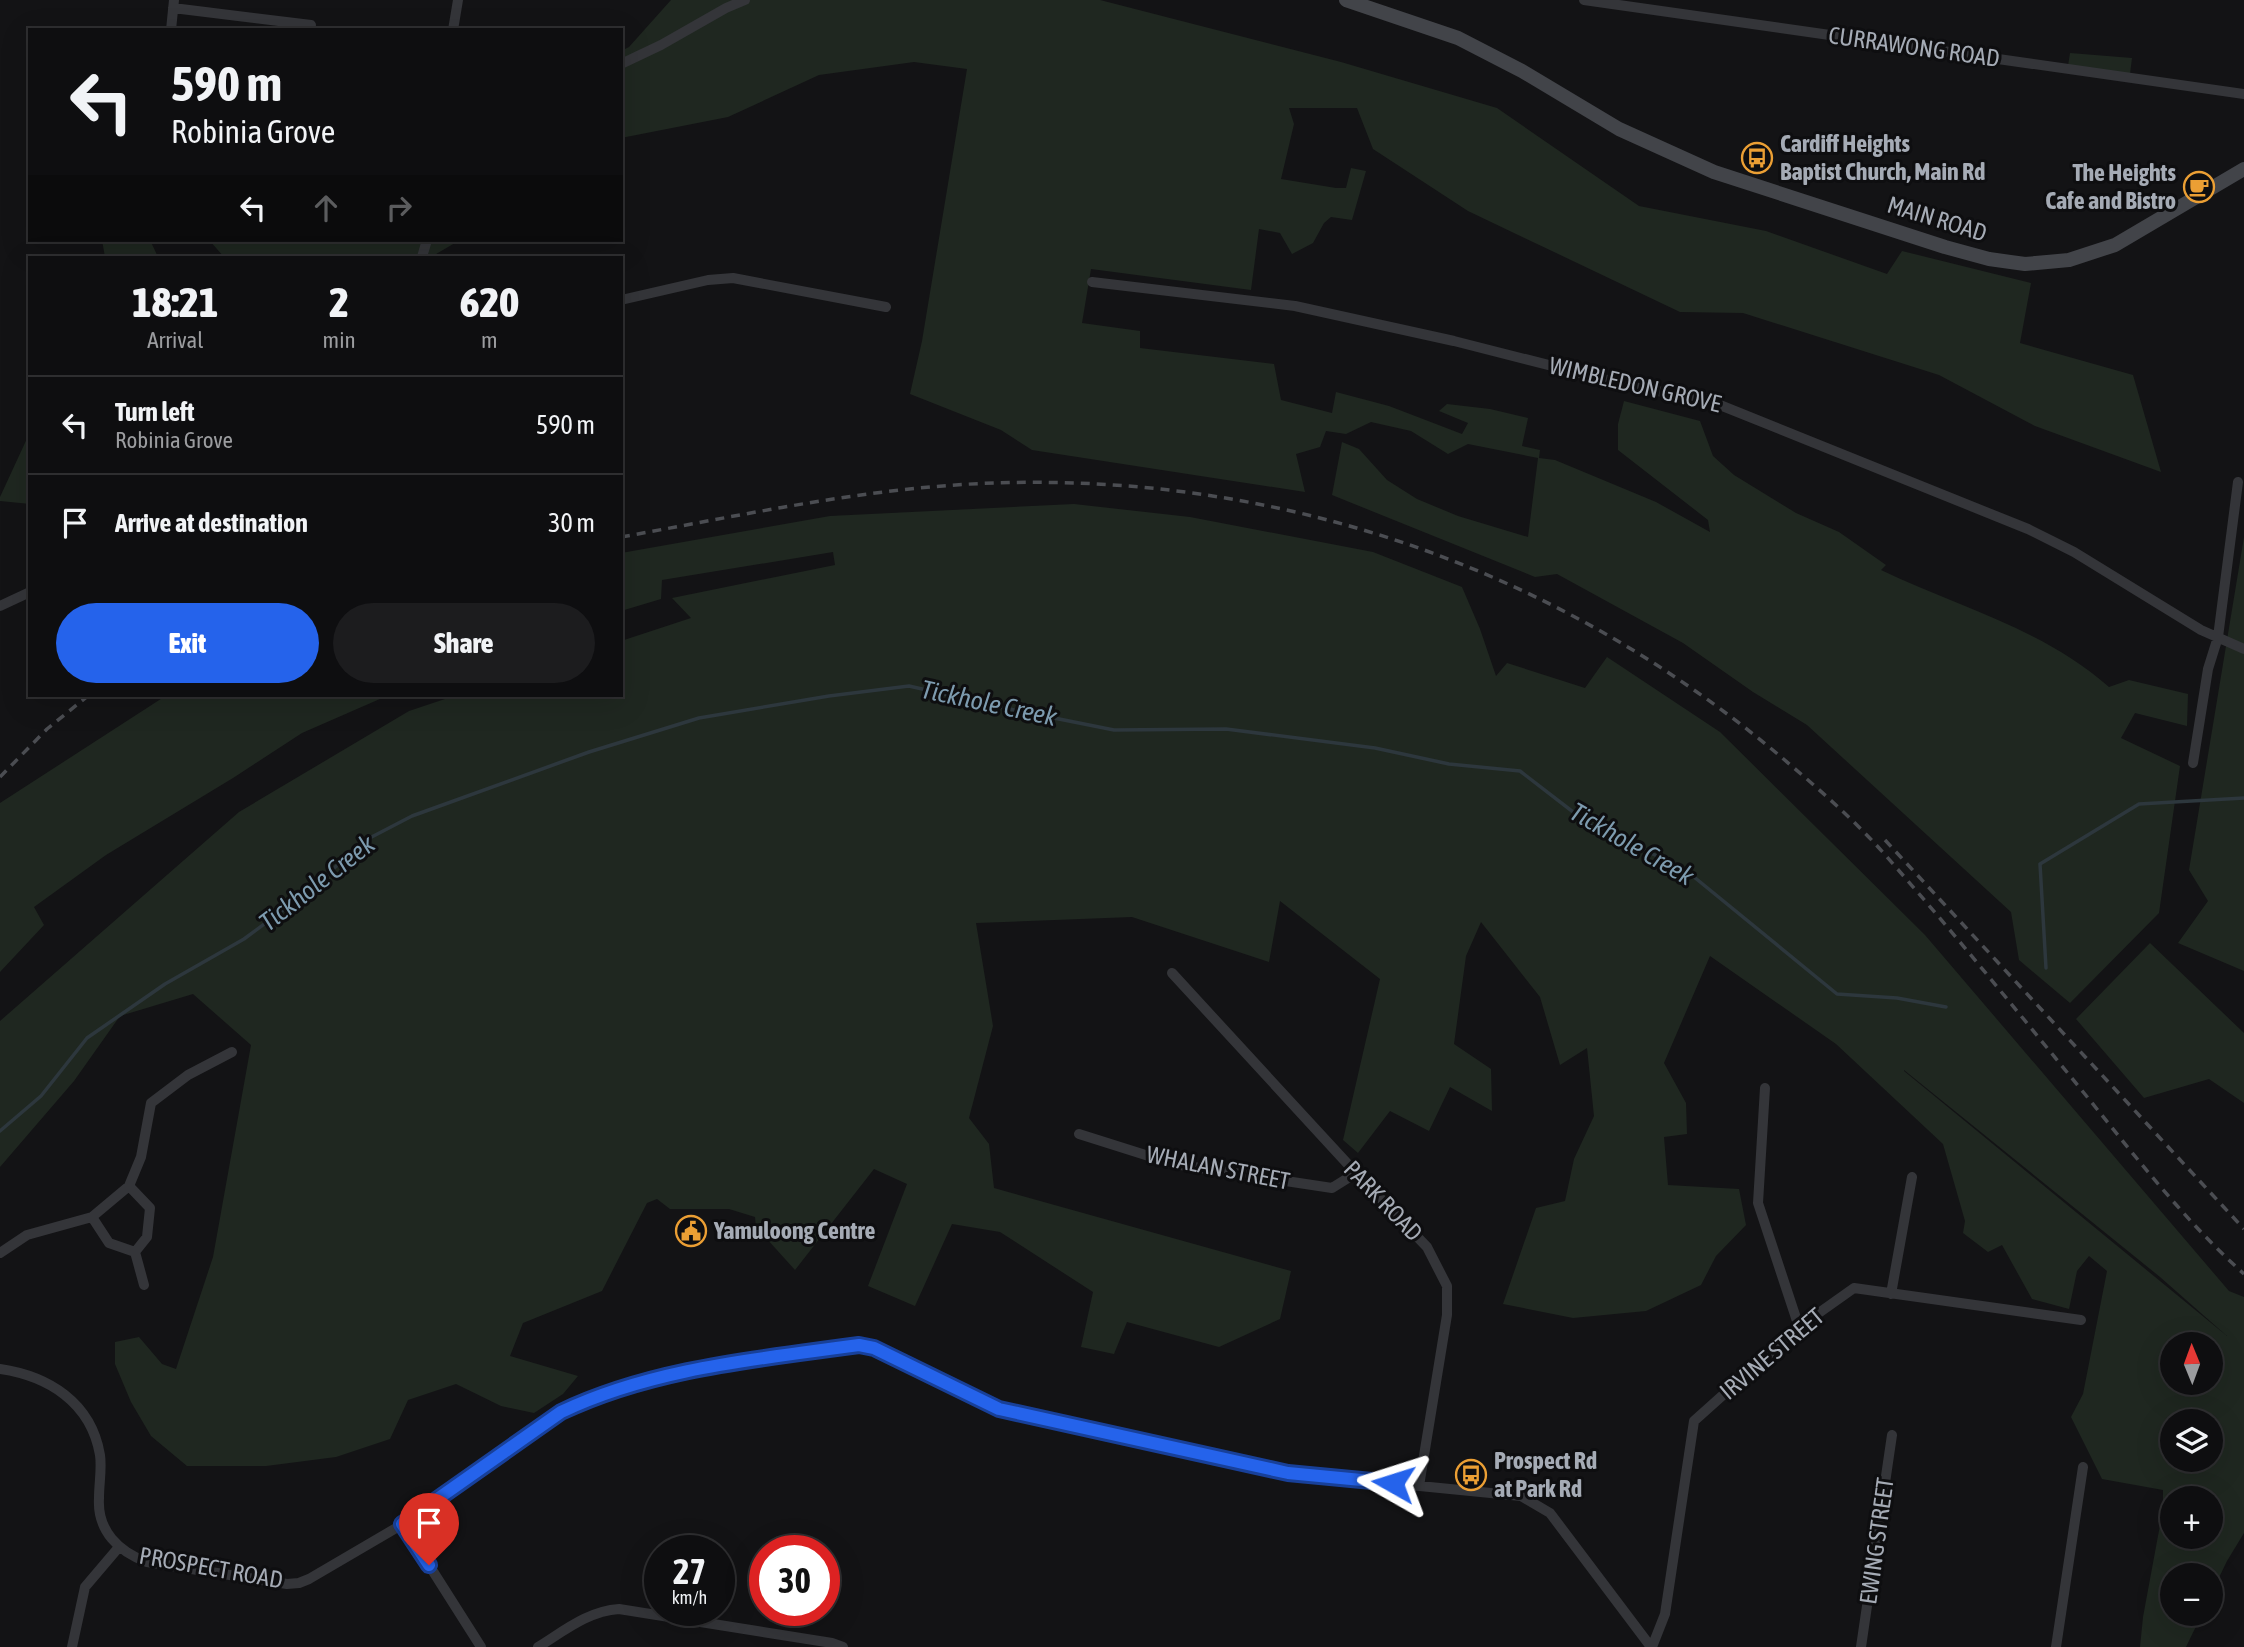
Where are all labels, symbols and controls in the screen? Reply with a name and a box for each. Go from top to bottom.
street label: CURRAWONG ROAD [1827,21,2001,72]
text: 590 m [171,55,282,111]
icon: left [56,56,147,147]
text: Robinia Grove [171,113,335,150]
place label: Cardiff Heights Baptist Church, Main Rd [1780,130,1985,185]
bus stop icon: Cardiff Heights Baptist Church, Main Rd [1740,141,1774,175]
place label: The Heights Cafe and Bistro [2045,159,2177,214]
cafe icon: The Heights Cafe and Bistro [2182,170,2216,204]
icon: left [234,189,272,227]
icon: ahead [307,189,345,227]
icon: right [380,189,418,227]
street label: MAIN ROAD [1884,191,1990,246]
text: 18:21 [132,278,219,326]
text: 2 [329,278,349,326]
text: 620 [460,278,519,326]
text: Arrival [147,327,203,353]
text: min [323,327,356,353]
text: m [481,327,498,353]
street label: WIMBLEDON GROVE [1547,352,1724,417]
text: Turn left [115,397,195,427]
icon: left [56,406,94,444]
text: 590 m [536,410,595,440]
text: Robinia Grove [115,427,233,453]
icon: arrive [56,504,94,542]
text: Arrive at destination [115,508,308,538]
text: 30 m [548,508,595,538]
button: Exit [56,603,319,683]
button: Share [333,603,595,683]
water label: Tickhole Creek [919,674,1060,732]
water label: Tickhole Creek [1565,797,1700,892]
water label: Tickhole Creek [253,828,381,937]
street label: WHALAN STREET [1144,1140,1292,1195]
street label: PARK ROAD [1339,1155,1428,1246]
public building icon: Yamuloong Centre [674,1214,708,1248]
place label: Yamuloong Centre [713,1217,876,1244]
street label: IRVINE STREET [1714,1302,1829,1405]
north arrow [2160,1332,2222,1395]
map controls [2160,1332,2223,1626]
button: layers [2160,1409,2223,1472]
position arrow [1356,1446,1430,1520]
place label: Prospect Rd at Park Rd [1494,1447,1597,1502]
bus stop icon: Prospect Rd at Park Rd [1454,1458,1488,1492]
street label: EWING STREET [1854,1475,1899,1606]
button: + [2160,1486,2223,1549]
pin [399,1493,459,1565]
icon: arrive [410,1504,448,1542]
speed limit sign: 30 [749,1535,840,1626]
street label: PROSPECT ROAD [137,1542,285,1593]
text: 27 [673,1551,706,1591]
button: − [2160,1563,2223,1626]
text: km/h [672,1587,707,1608]

